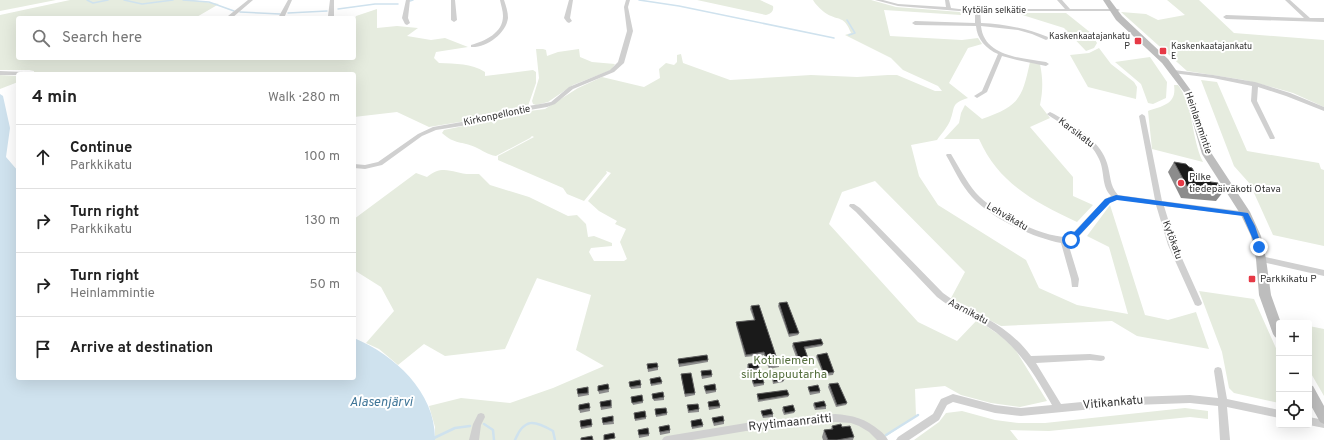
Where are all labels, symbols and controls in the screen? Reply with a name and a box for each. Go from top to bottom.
street label: Kytölän selkätie [962,5,1026,16]
search box [16,16,356,60]
icon: search [30,27,52,49]
text: Search here [62,29,142,48]
place label: Kaskenkaatajankatu P [1049,31,1130,52]
marker: Kaskenkaatajankatu P [1133,36,1143,46]
place label: Kaskenkaatajankatu E [1171,41,1252,62]
marker: Kaskenkaatajankatu E [1158,46,1168,56]
text: 4 min [32,87,77,109]
text: Walk · 280 m [268,90,340,106]
street label: Heinlammintie [1181,90,1215,156]
street label: Kirkonpellontie [462,103,532,129]
street label: Karsikatu [1055,115,1097,151]
text: Continue [70,139,132,158]
icon: ahead [32,146,54,168]
text: 100 m [304,149,340,165]
text: Parkkikatu [70,158,132,174]
place label: Pilke tiedepäiväkoti Otava [1189,171,1281,196]
marker: Pilke tiedepäiväkoti Otava [1176,178,1186,188]
street label: Lehväkatu [984,200,1030,234]
text: Turn right [70,203,139,222]
icon: right [32,210,54,232]
text: 130 m [305,213,340,229]
street label: Kytökatu [1159,219,1185,261]
text: Parkkikatu [70,222,132,238]
route start [1062,231,1080,249]
route end [1250,238,1268,256]
text: Turn right [70,267,139,286]
place label: Parkkikatu P [1260,273,1316,286]
icon: right [32,274,54,296]
marker: Parkkikatu P [1247,274,1257,284]
text: 50 m [310,277,340,293]
text: Heinlammintie [70,286,155,302]
street label: Aarnikatu [946,296,990,328]
map controls [1276,320,1312,428]
button: + [1276,320,1312,356]
icon: arrive [32,338,54,360]
text: Arrive at destination [70,339,213,358]
park label: Kotiniemen siirtolapuutarha [741,353,827,383]
button: − [1276,356,1312,392]
street label: Vitikankatu [1082,392,1144,414]
button: locate [1276,392,1312,428]
water label: Alasenjärvi [349,395,413,411]
street label: Ryytimaanraitti [748,411,832,435]

